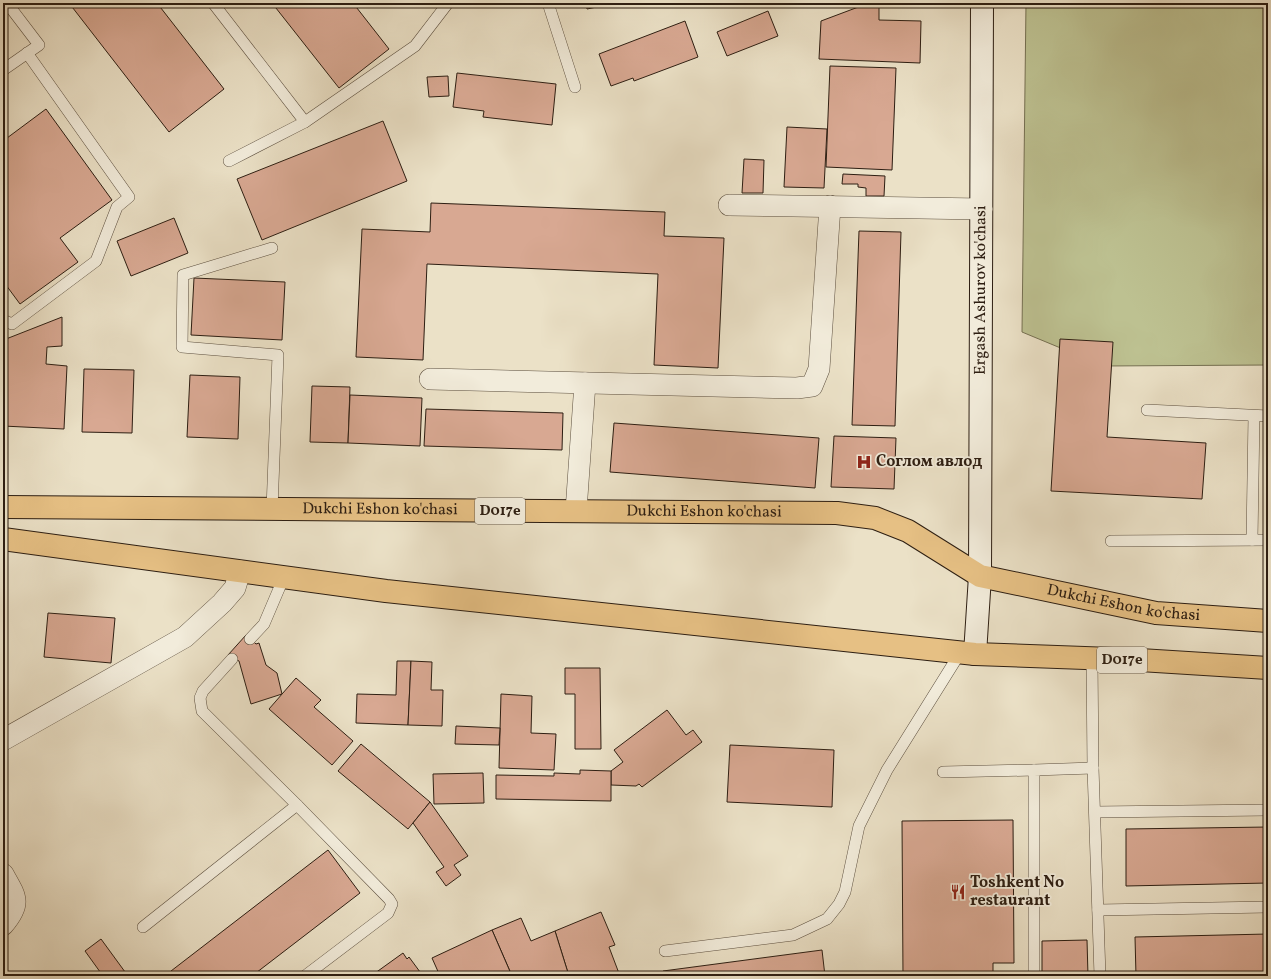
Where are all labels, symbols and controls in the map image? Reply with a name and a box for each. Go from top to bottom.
street label: Ergash Ashurov ko'chasi [970,205,992,375]
place label: Соглом авлод [876,451,982,473]
hospital icon: Соглом авлод [855,453,873,471]
street label: Dukchi Eshon ko'chasi [302,498,458,521]
road number: D017e [475,498,525,524]
street label: Dukchi Eshon ko'chasi [626,500,782,524]
street label: Dukchi Eshon ko'chasi [1045,579,1201,627]
road number: D017e [1097,647,1147,673]
place label: Toshkent No restaurant [970,872,1064,912]
restaurant icon: Toshkent No restaurant [949,883,967,901]

